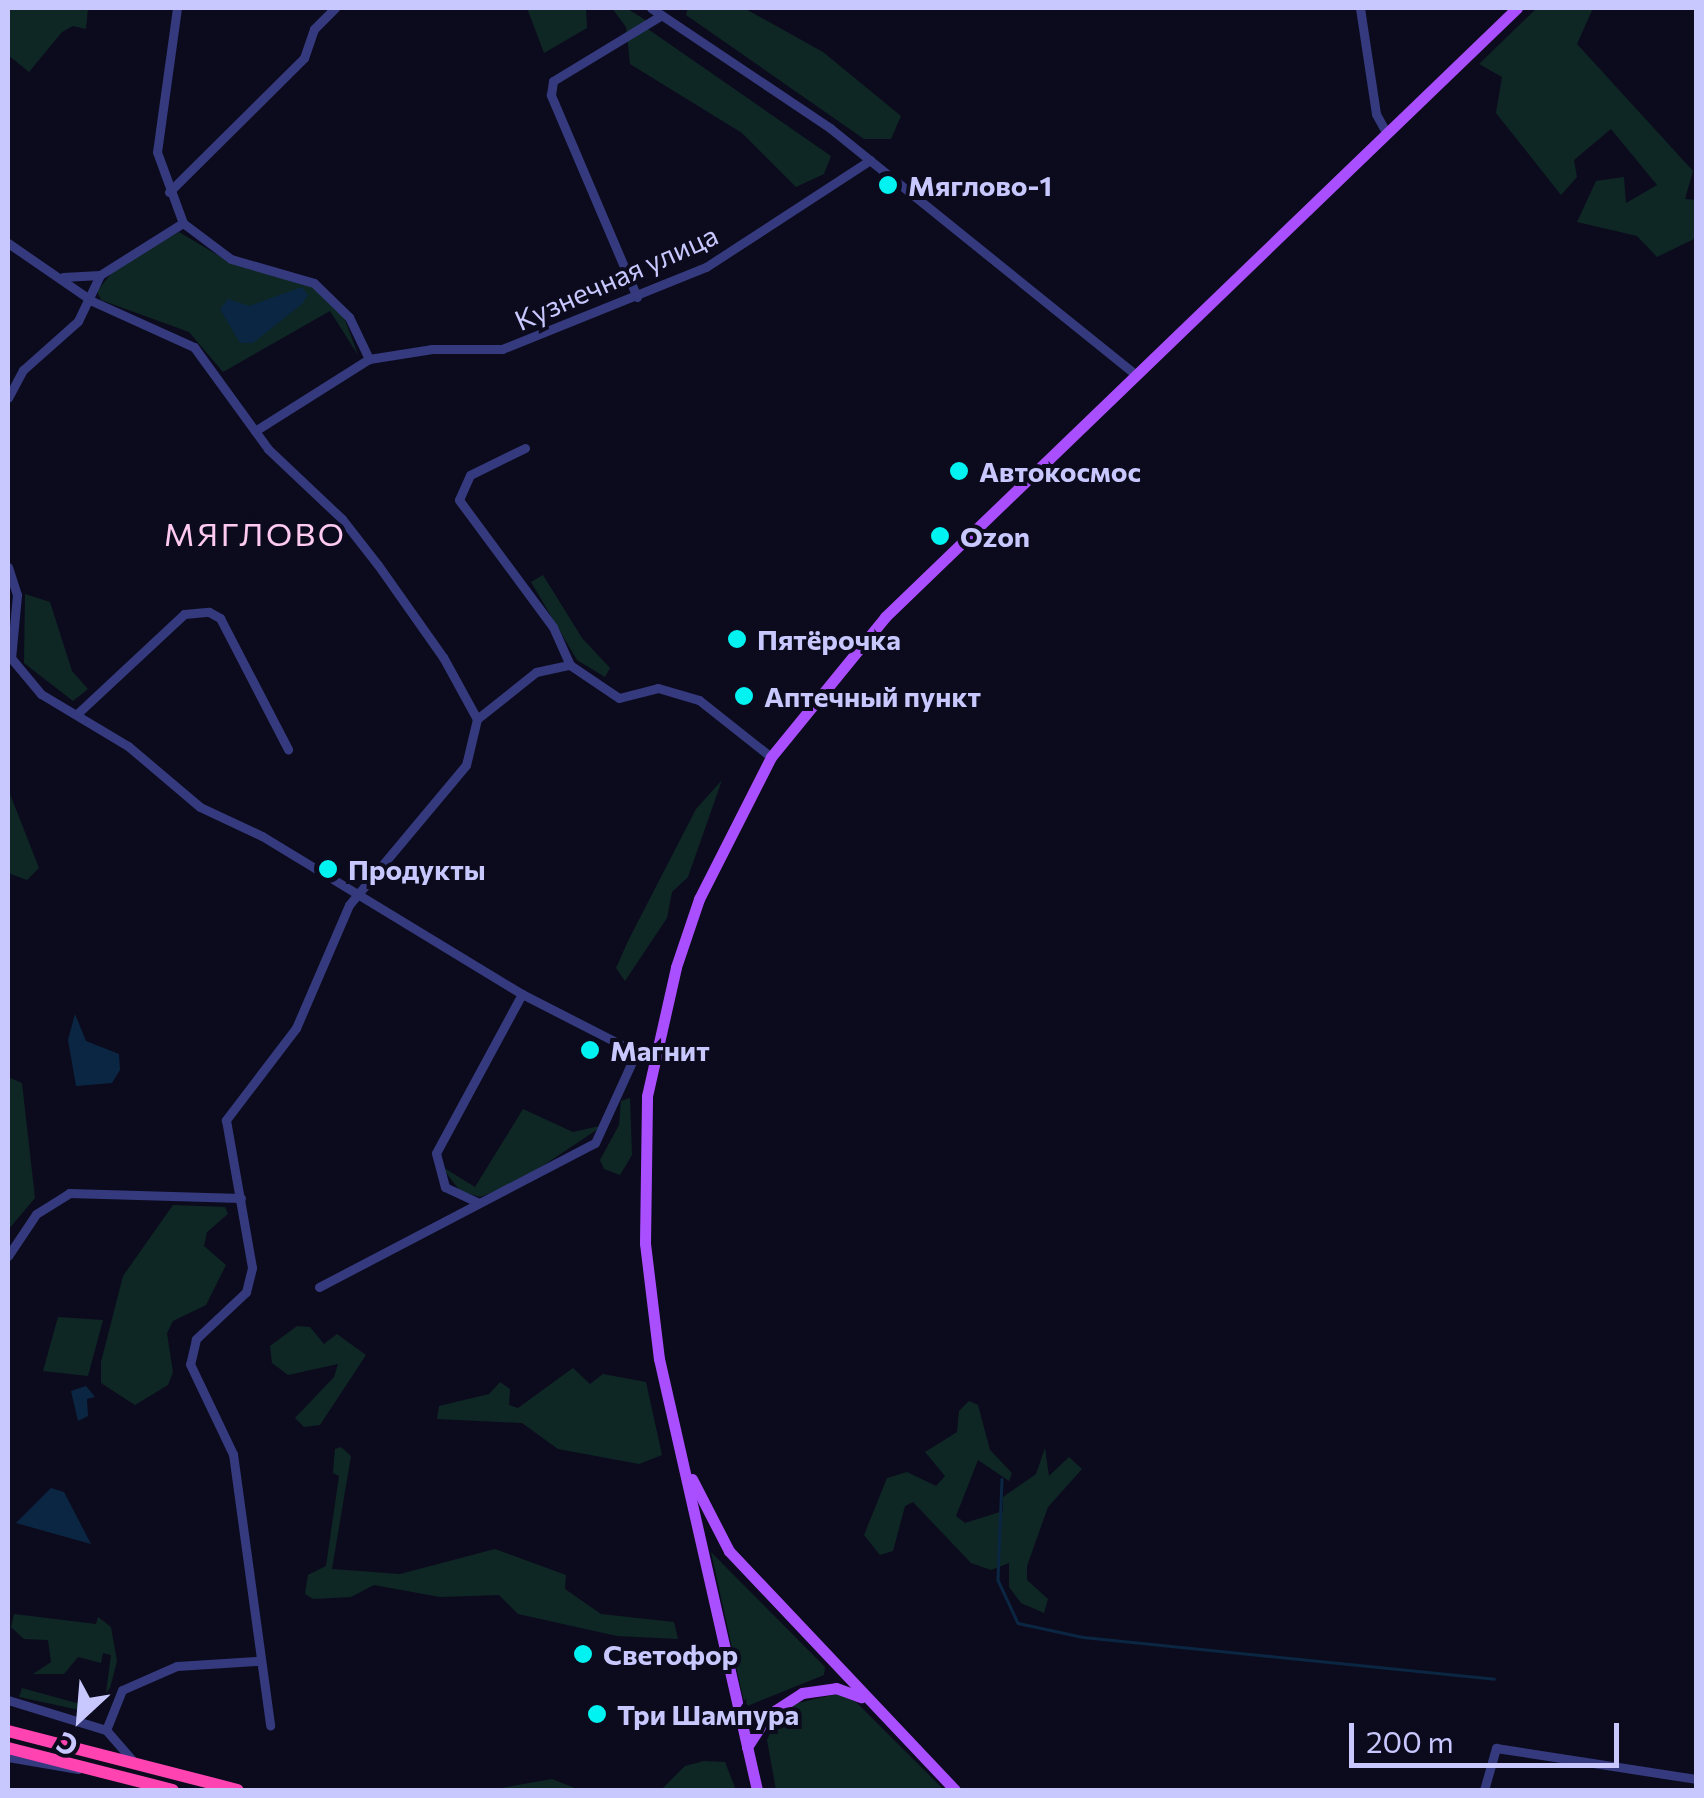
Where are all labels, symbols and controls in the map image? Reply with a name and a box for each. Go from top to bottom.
place label: Мяглово-1 [908,168,1052,202]
marker: Мяглово-1 [877,174,899,196]
street label: Кузнечная улица [509,217,723,337]
place label: Автокосмос [979,454,1141,488]
marker: Автокосмос [948,460,970,482]
district label: МЯГЛОВО [164,514,346,552]
place label: Ozon [960,519,1030,553]
marker: Ozon [929,525,951,547]
place label: Пятёрочка [757,622,901,656]
marker: Пятёрочка [726,628,748,650]
place label: Аптечный пункт [764,679,981,713]
marker: Аптечный пункт [733,685,755,707]
place label: Продукты [348,852,486,886]
marker: Продукты [317,858,339,880]
place label: Магнит [610,1033,710,1067]
marker: Магнит [579,1039,601,1061]
place label: Светофор [603,1637,738,1671]
marker: Светофор [572,1643,594,1665]
north arrow [30,1668,130,1768]
place label: Три Шампура [617,1697,799,1731]
marker: Три Шампура [586,1703,608,1725]
scale bar [1354,1703,1624,1765]
text: 200 m [1366,1722,1454,1759]
text: С [51,1725,83,1764]

